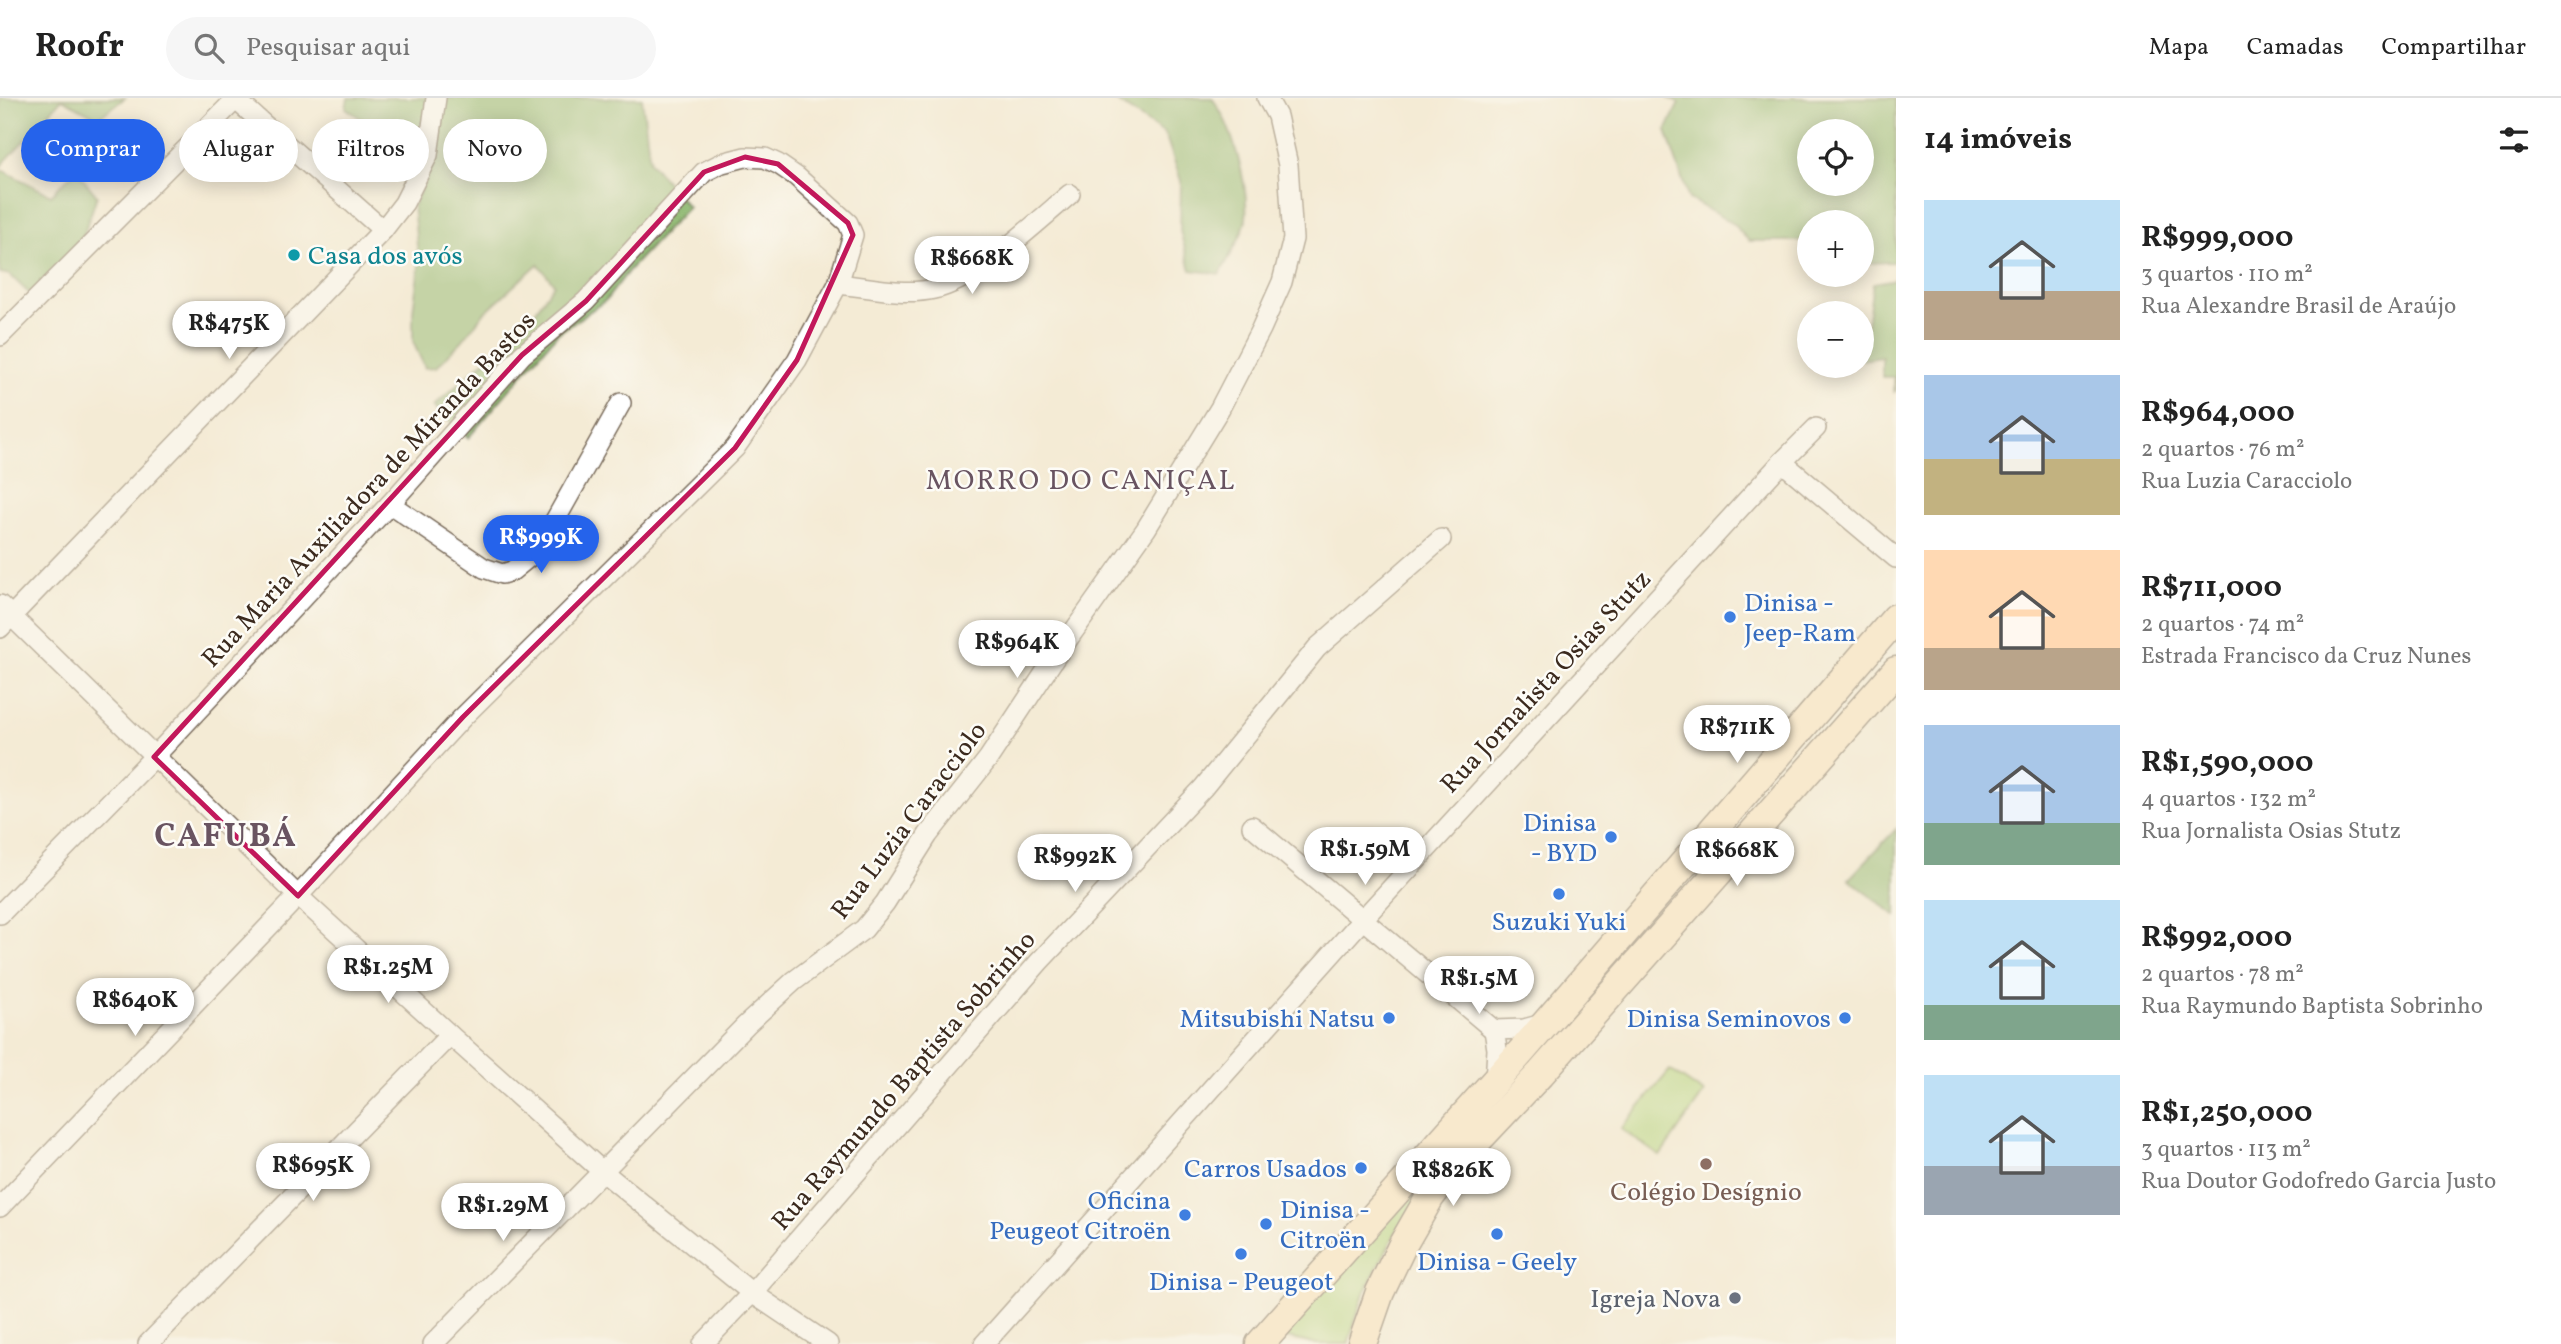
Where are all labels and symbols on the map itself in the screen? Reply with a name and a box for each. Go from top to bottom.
pin: R$668K [915,236,1029,296]
place label: Casa dos avós [308,239,463,275]
marker: Casa dos avós [286,247,302,263]
pin: R$475K [172,302,286,361]
street label: Rua Maria Auxiliadora de Miranda Bastos [194,304,545,676]
district label: MORRO DO CANIÇAL [926,462,1236,501]
pin: R$999K [484,516,598,575]
street label: Rua Jornalista Osias Stutz [1433,563,1660,802]
place label: Dinisa - Jeep-Ram [1744,586,1856,652]
marker: Dinisa - Jeep-Ram [1722,609,1738,625]
pin: R$964K [960,620,1074,680]
pin: R$711K [1680,706,1794,765]
street label: Rua Luzia Caracciolo [823,715,996,927]
place label: Dinisa - BYD [1523,806,1597,872]
district label: CAFUBÁ [154,815,298,861]
pin: R$1.59M [1300,828,1430,887]
pin: R$668K [1680,828,1794,888]
marker: Dinisa - BYD [1603,829,1619,845]
pin: R$992K [1018,834,1132,894]
marker: Suzuki Yuki [1551,886,1567,902]
place label: Suzuki Yuki [1492,905,1626,941]
street label: Rua Raymundo Baptista Sobrinho [764,924,1045,1239]
pin: R$1.25M [323,946,453,1005]
pin: R$1.5M [1422,956,1536,1016]
pin: R$640K [78,978,192,1038]
place label: Mitsubishi Natsu [1180,1002,1375,1038]
place label: Dinisa Seminovos [1627,1002,1831,1038]
marker: Mitsubishi Natsu [1381,1010,1397,1026]
marker: Dinisa Seminovos [1837,1010,1853,1026]
pin: R$695K [256,1144,370,1203]
pin: R$826K [1396,1148,1510,1208]
place label: Carros Usados [1184,1152,1347,1188]
marker: Colégio Desígnio [1698,1156,1714,1172]
marker: Carros Usados [1353,1160,1369,1176]
place label: Colégio Desígnio [1610,1175,1802,1211]
pin: R$1.29M [438,1184,568,1243]
place label: Oficina Peugeot Citroën [989,1184,1171,1250]
place label: Dinisa - Citroën [1280,1193,1370,1259]
marker: Oficina Peugeot Citroën [1177,1207,1193,1223]
marker: Dinisa - Citroën [1258,1216,1274,1232]
marker: Dinisa - Geely [1489,1226,1505,1242]
place label: Dinisa - Geely [1417,1245,1577,1281]
marker: Dinisa - Peugeot [1233,1246,1249,1262]
place label: Dinisa - Peugeot [1149,1265,1333,1301]
place label: Igreja Nova [1590,1282,1721,1318]
marker: Igreja Nova [1727,1290,1743,1306]

